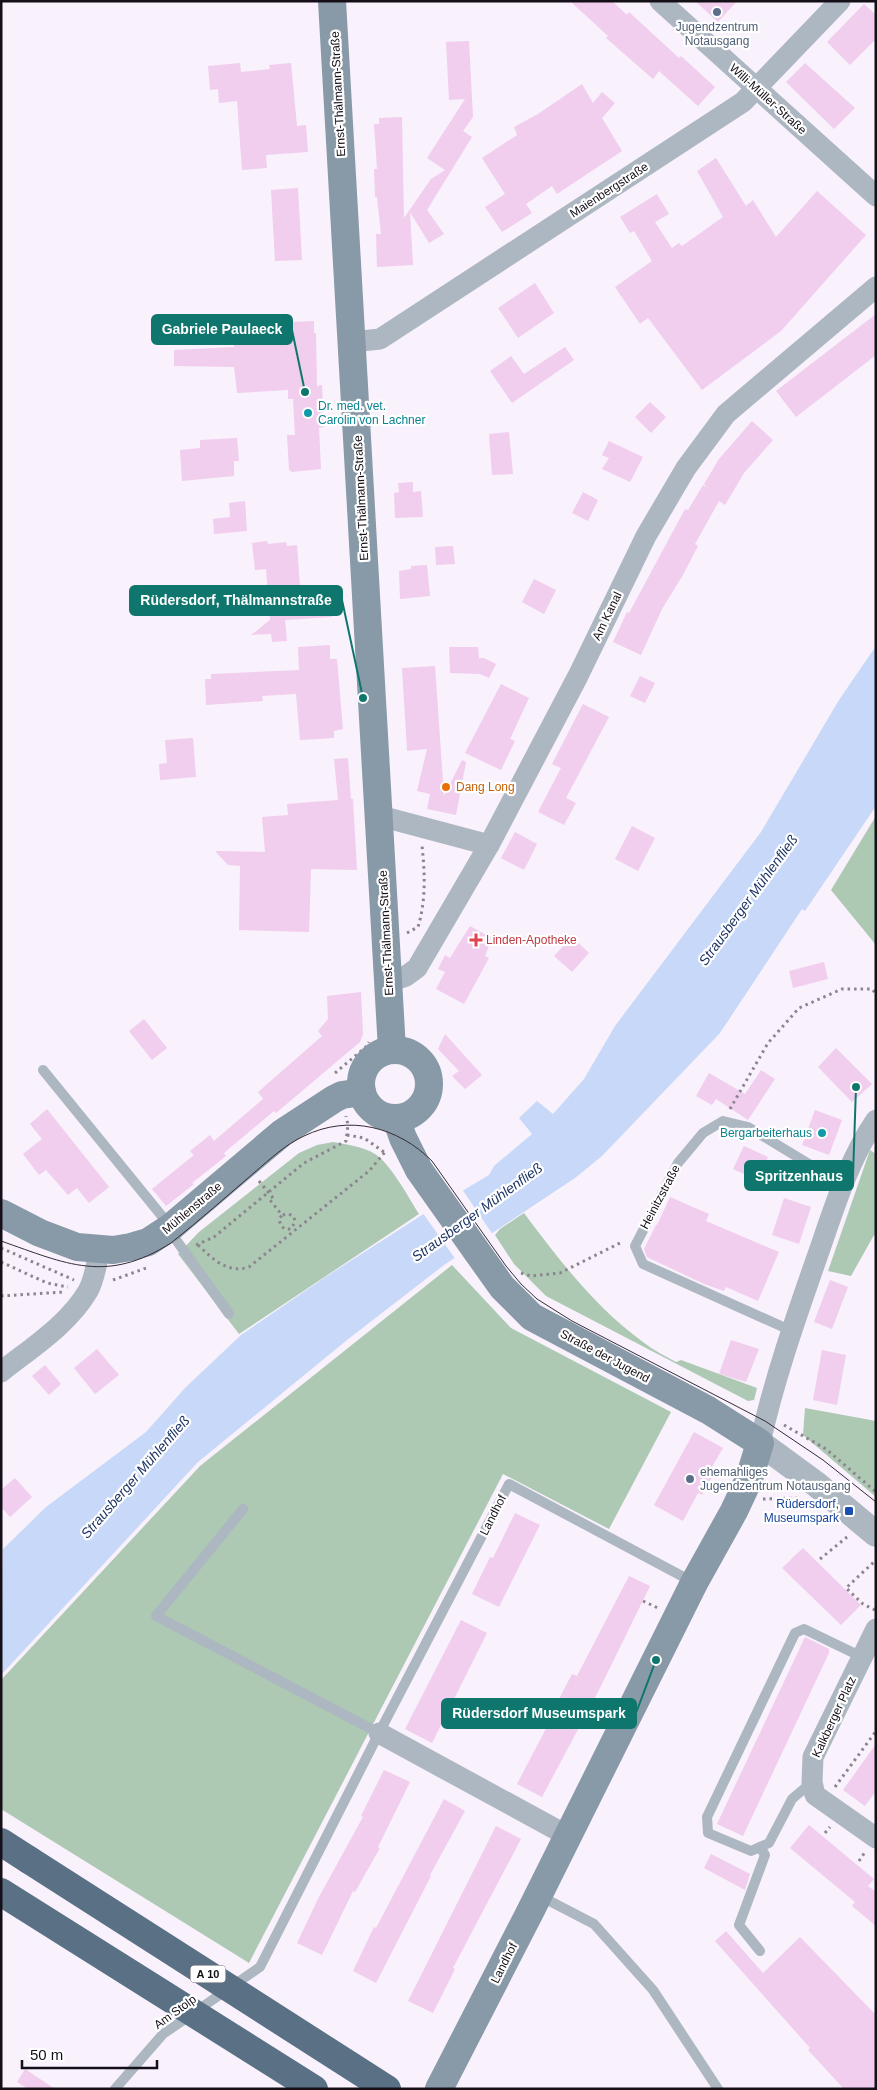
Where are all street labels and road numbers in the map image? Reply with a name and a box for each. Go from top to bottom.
street label: Ernst-Thälmann-Straße [328,31,348,157]
street label: Willi-Müller-Straße [727,61,810,137]
street label: Maienbergstraße [567,159,651,221]
street label: Ernst-Thälmann-Straße [351,435,371,561]
street label: Am Kanal [589,590,625,642]
street label: Ernst-Thälmann-Straße [376,870,396,996]
street label: Heinitzstraße [637,1162,683,1231]
street label: Mühlenstraße [159,1179,225,1237]
street label: Straße der Jugend [558,1326,652,1386]
street label: Landhof [477,1492,509,1538]
street label: Kalkberger Platz [809,1674,859,1760]
street label: Landhof [488,1940,520,1986]
road number: A 10 [190,1966,226,1982]
street label: Am Stolp [151,1992,199,2032]

